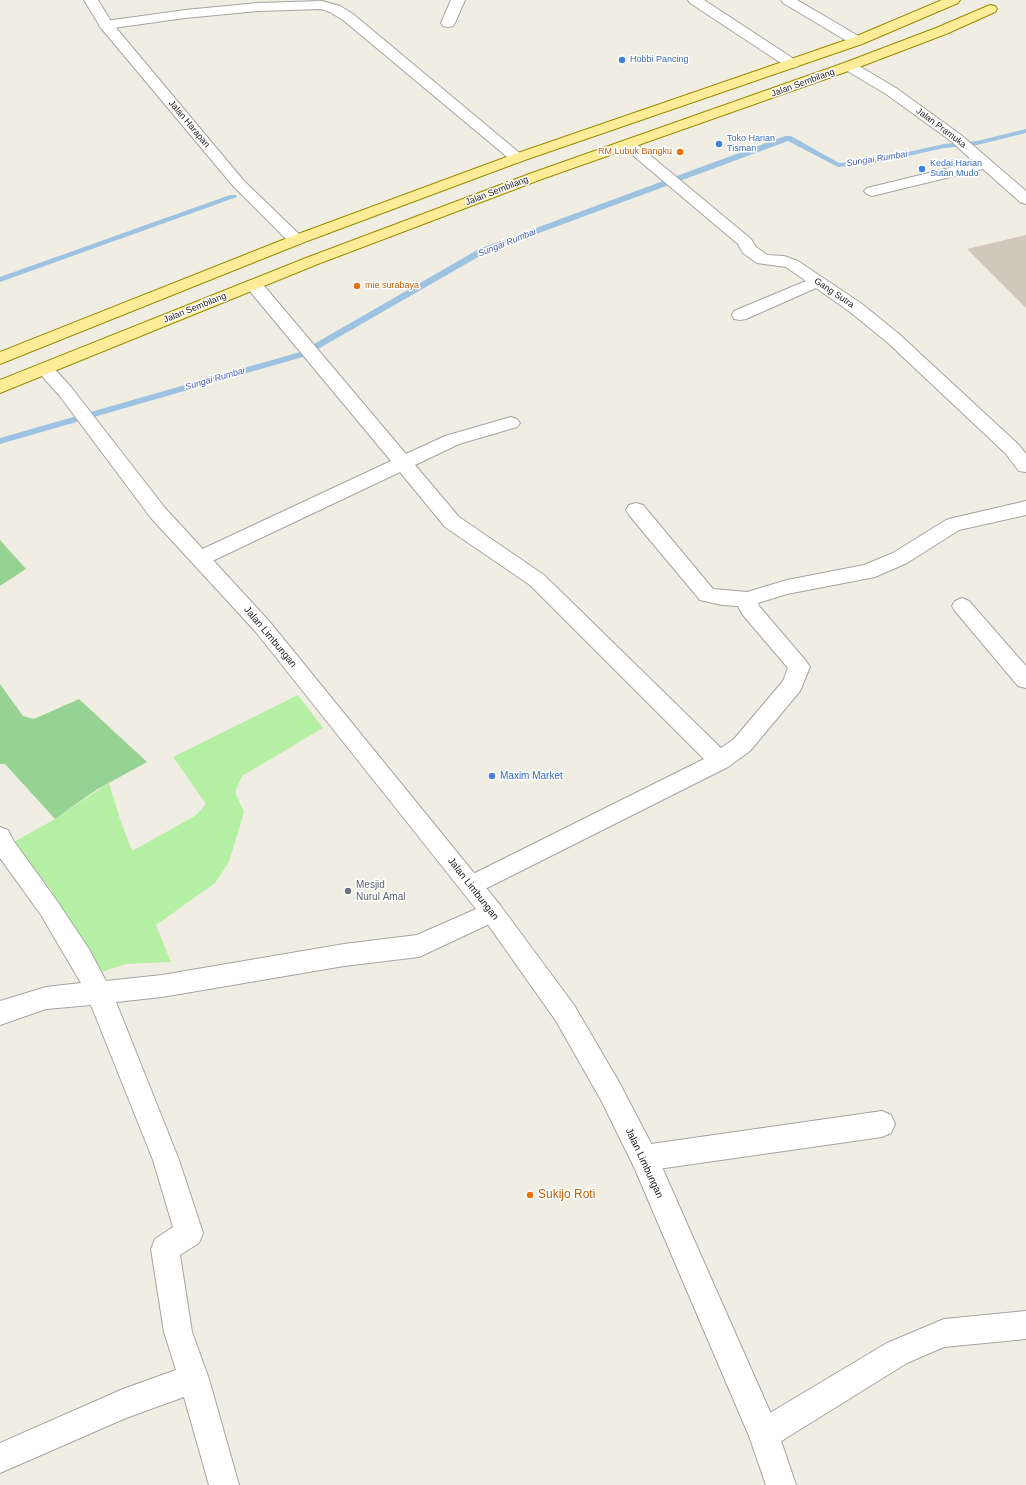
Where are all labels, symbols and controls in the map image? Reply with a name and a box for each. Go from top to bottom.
marker: Hobbi Pancing [617,55,627,65]
place label: Hobbi Pancing [630,55,689,65]
street label: Jalan Sembilang [770,67,836,99]
street label: Jalan Harapan [166,98,212,150]
street label: Jalan Pramuka [914,106,968,150]
place label: Toko Harian Tisman [727,134,775,155]
marker: Toko Harian Tisman [714,139,724,149]
place label: RM Lubuk Bangku [598,147,672,157]
marker: RM Lubuk Bangku [675,147,685,157]
water label: Sungai Rumbai [846,149,908,169]
place label: Kedai Harian Sutan Mudo [930,159,982,180]
marker: Kedai Harian Sutan Mudo [917,164,927,174]
street label: Jalan Sembilang [464,174,530,208]
water label: Sungai Rumbai [476,226,538,260]
street label: Gang Sutra [812,276,856,310]
marker: mie surabaya [352,281,362,291]
place label: mie surabaya [365,281,419,291]
street label: Jalan Sembilang [162,291,228,325]
water label: Sungai Rumbai [184,365,246,393]
street label: Jalan Limbungan [241,604,299,670]
place label: Maxim Market [500,770,563,782]
marker: Maxim Market [487,771,497,781]
street label: Jalan Limbungan [445,855,501,923]
place label: Mesjid Nurul Amal [356,879,405,902]
marker: Mesjid Nurul Amal [343,886,353,896]
street label: Jalan Limbungan [622,1126,666,1200]
place label: Sukijo Roti [538,1188,595,1202]
marker: Sukijo Roti [525,1190,535,1200]

